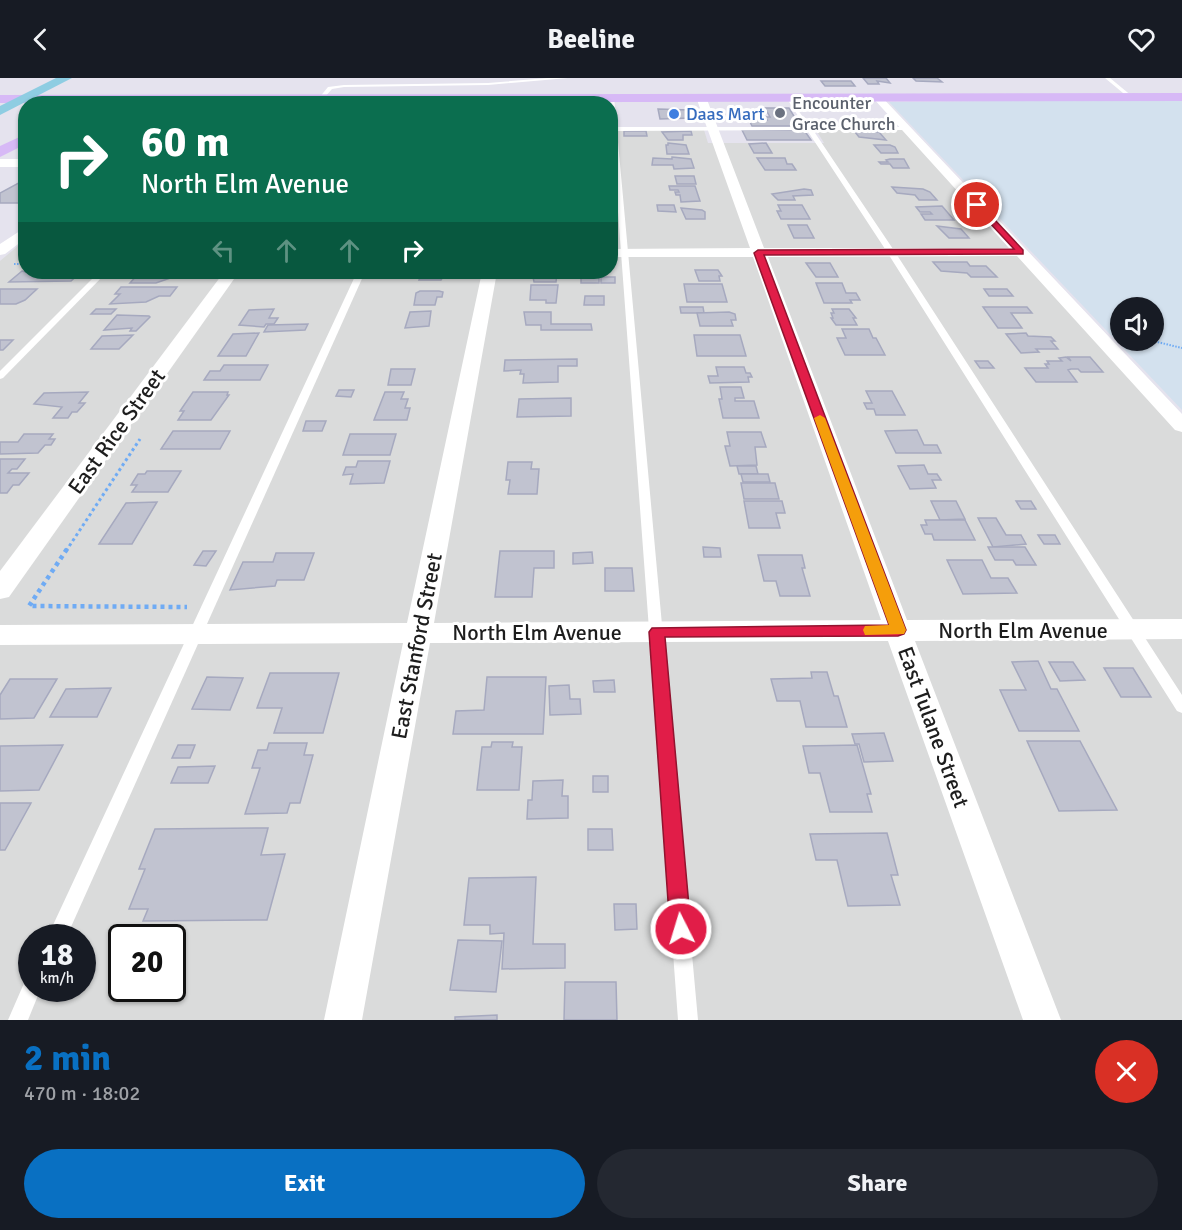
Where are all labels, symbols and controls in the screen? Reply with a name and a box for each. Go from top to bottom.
icon: back [24,23,57,56]
text: Beeline [547,23,635,56]
icon: heart [1125,23,1158,56]
place label: Encounter Grace Church [792,92,896,135]
place label: Daas Mart [686,103,765,125]
marker: Encounter Grace Church [773,106,787,120]
marker: Daas Mart [667,107,681,121]
text: 60 m [141,117,230,168]
icon: right [42,120,120,198]
text: North Elm Avenue [141,168,349,201]
pin [951,179,1002,230]
icon: arrive [960,188,993,221]
icon: left [207,234,240,267]
icon: ahead [270,234,303,267]
icon: ahead [333,234,366,267]
icon: right [396,234,429,267]
map controls [1110,297,1164,351]
button: sound [1110,297,1164,351]
street label: East Rice Street [62,363,171,499]
street label: East Stanford Street [385,550,448,741]
street label: North Elm Avenue [938,617,1108,644]
street label: North Elm Avenue [452,619,622,646]
street label: East Tulane Street [892,643,975,812]
position arrow [649,897,713,961]
speed limit sign: 20 [108,924,186,1002]
text: 18 [41,937,73,974]
text: km/h [40,969,74,987]
text: 2 min [24,1036,111,1081]
button: close [1095,1040,1158,1103]
text: 470 m · 18:02 [24,1081,140,1106]
button: Exit [24,1149,585,1218]
button: Share [597,1149,1158,1218]

